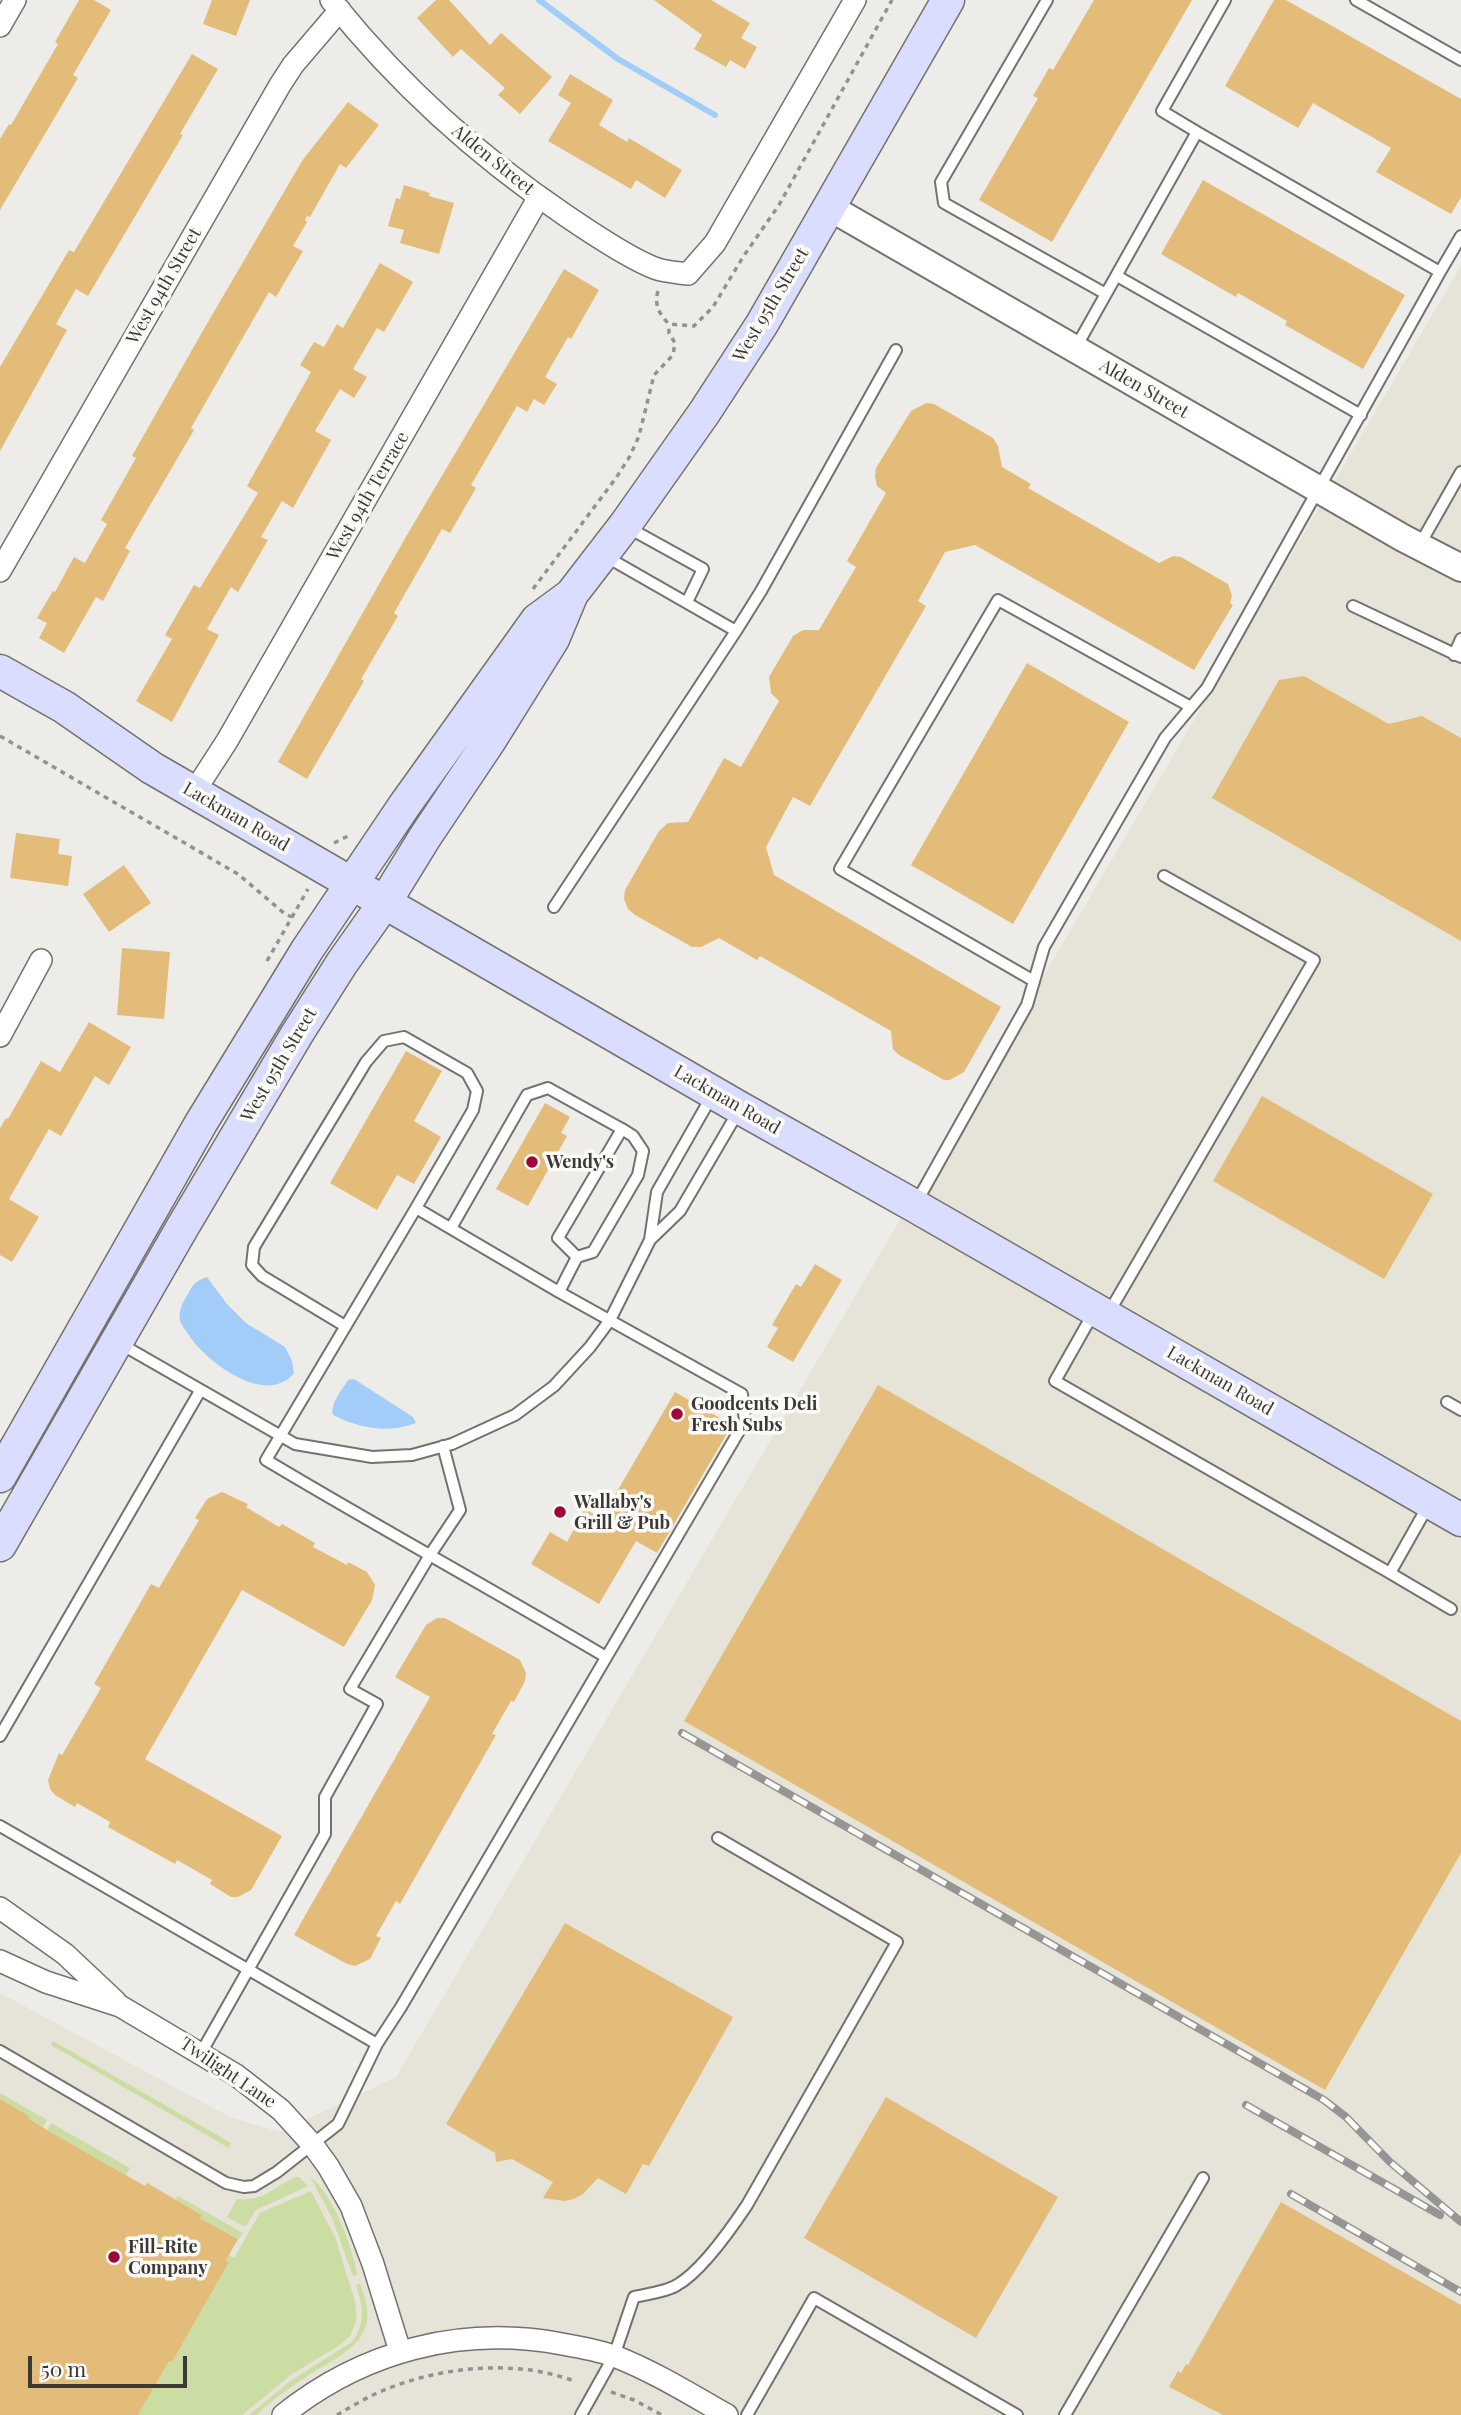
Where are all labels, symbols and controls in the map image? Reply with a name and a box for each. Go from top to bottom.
street label: Alden Street [448,120,538,200]
street label: West 94th Street [122,224,206,348]
street label: West 95th Street [728,244,814,366]
street label: Alden Street [1096,355,1192,423]
street label: West 94th Terrace [322,428,414,564]
street label: Lackman Road [179,778,293,856]
street label: West 95th Street [236,1004,322,1126]
street label: Lackman Road [670,1061,784,1139]
place label: Wendy's [546,1151,614,1173]
marker: Wendy's [524,1154,540,1170]
street label: Lackman Road [1163,1342,1277,1420]
place label: Goodcents Deli Fresh Subs [691,1393,817,1436]
marker: Goodcents Deli Fresh Subs [669,1406,685,1422]
place label: Wallaby's Grill & Pub [574,1491,670,1534]
marker: Wallaby's Grill & Pub [552,1504,568,1520]
street label: Twilight Lane [176,2033,280,2113]
place label: Fill-Rite Company [128,2236,207,2278]
marker: Fill-Rite Company [106,2249,122,2265]
scale bar [32,2342,191,2386]
text: 50 m [41,2354,86,2382]

